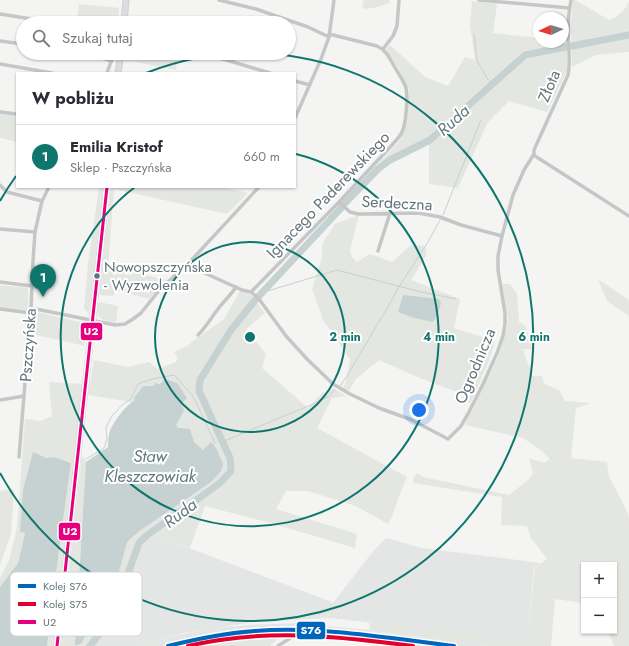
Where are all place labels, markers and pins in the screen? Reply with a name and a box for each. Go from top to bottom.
place label: Nowopszczyńska - Wyzwolenia [104,256,212,296]
pin: 1 [30,264,56,297]
marker: Nowopszczyńska - Wyzwolenia [92,271,102,281]
centre of rings [243,330,257,344]

